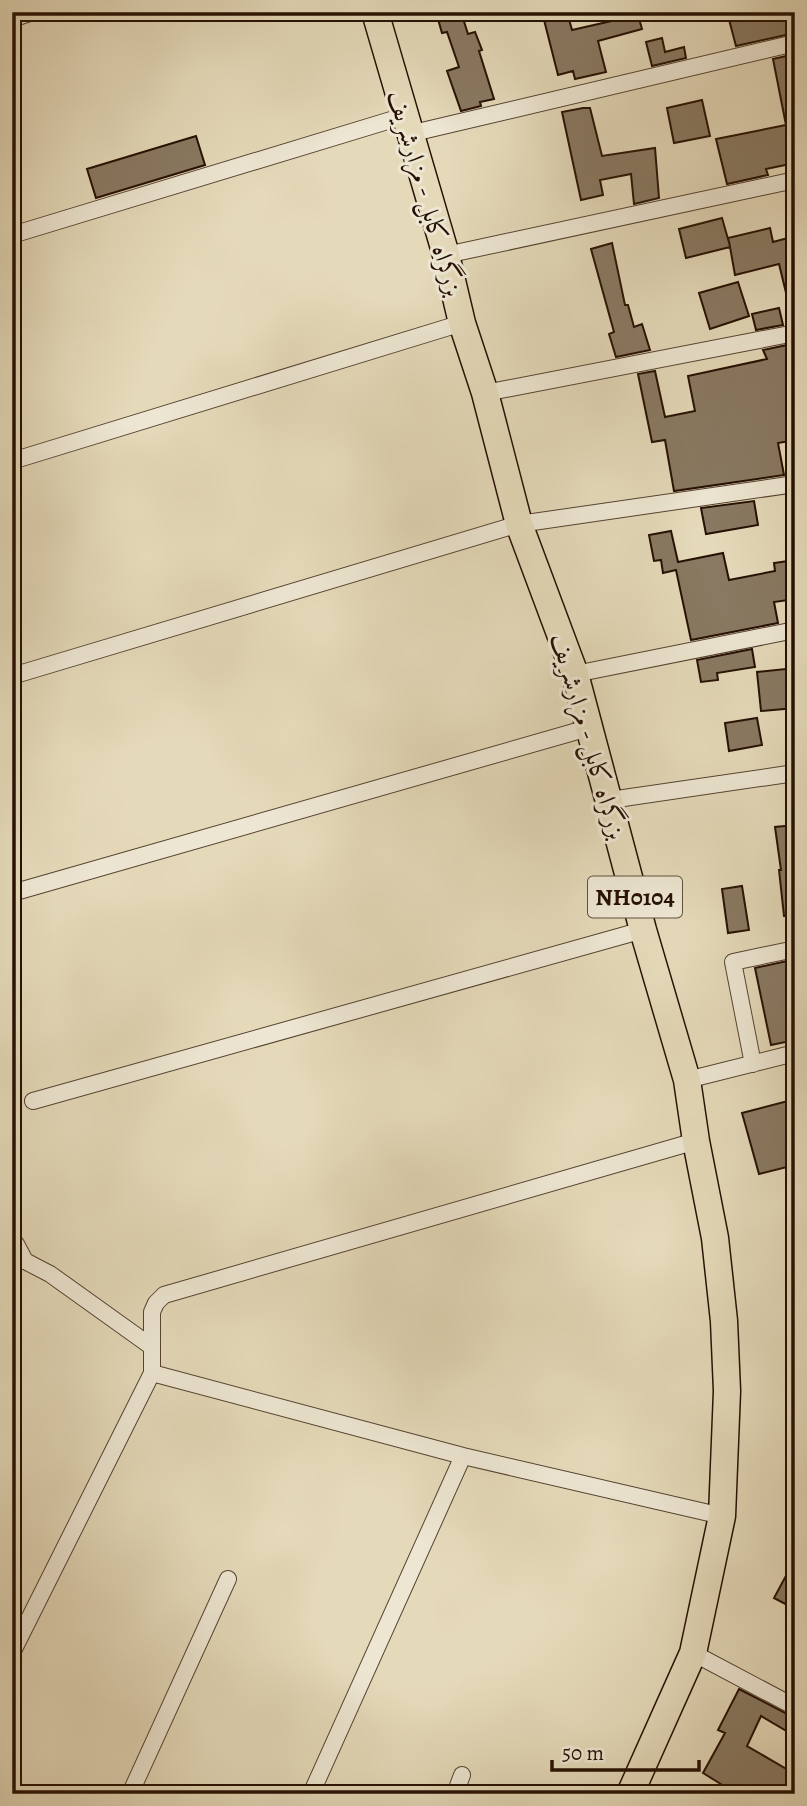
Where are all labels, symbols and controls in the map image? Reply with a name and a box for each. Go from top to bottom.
street label: بزرگراه کابل - مزارشریف [379,86,472,301]
street label: بزرگراه کابل - مزارشریف [542,629,635,844]
road number: NH0104 [588,876,682,917]
scale bar [552,1729,698,1773]
text: 50 m [562,1739,604,1767]

